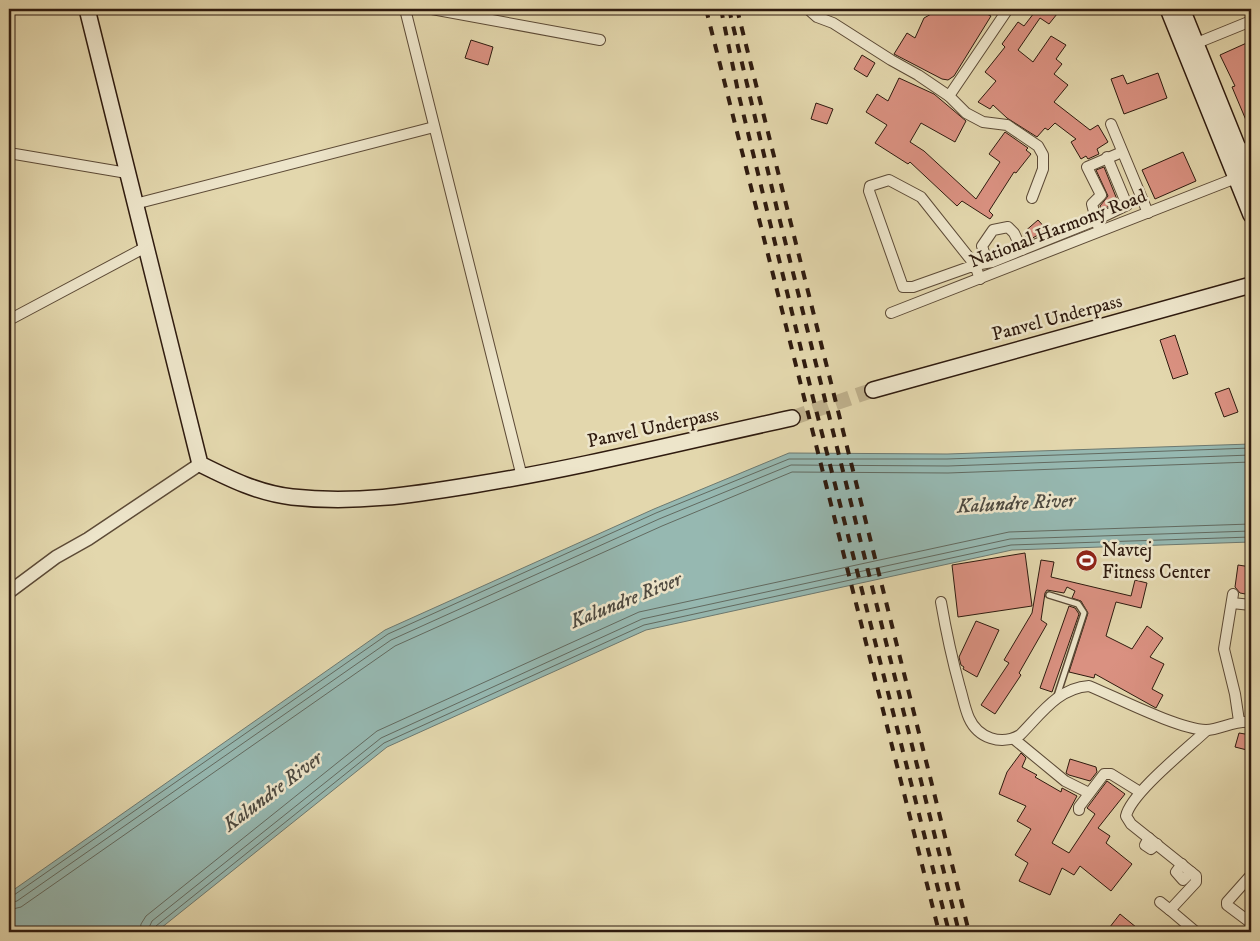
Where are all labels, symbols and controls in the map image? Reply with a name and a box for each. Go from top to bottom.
street label: National Harmony Road [966,184,1150,273]
street label: Panvel Underpass [989,290,1125,346]
street label: Panvel Underpass [585,403,721,453]
water label: Kalundre River [955,488,1078,520]
place label: Navtej Fitness Center [1102,539,1210,584]
sports icon: Navtej Fitness Center [1074,549,1098,573]
water label: Kalundre River [566,567,687,635]
water label: Kalundre River [217,745,329,838]

